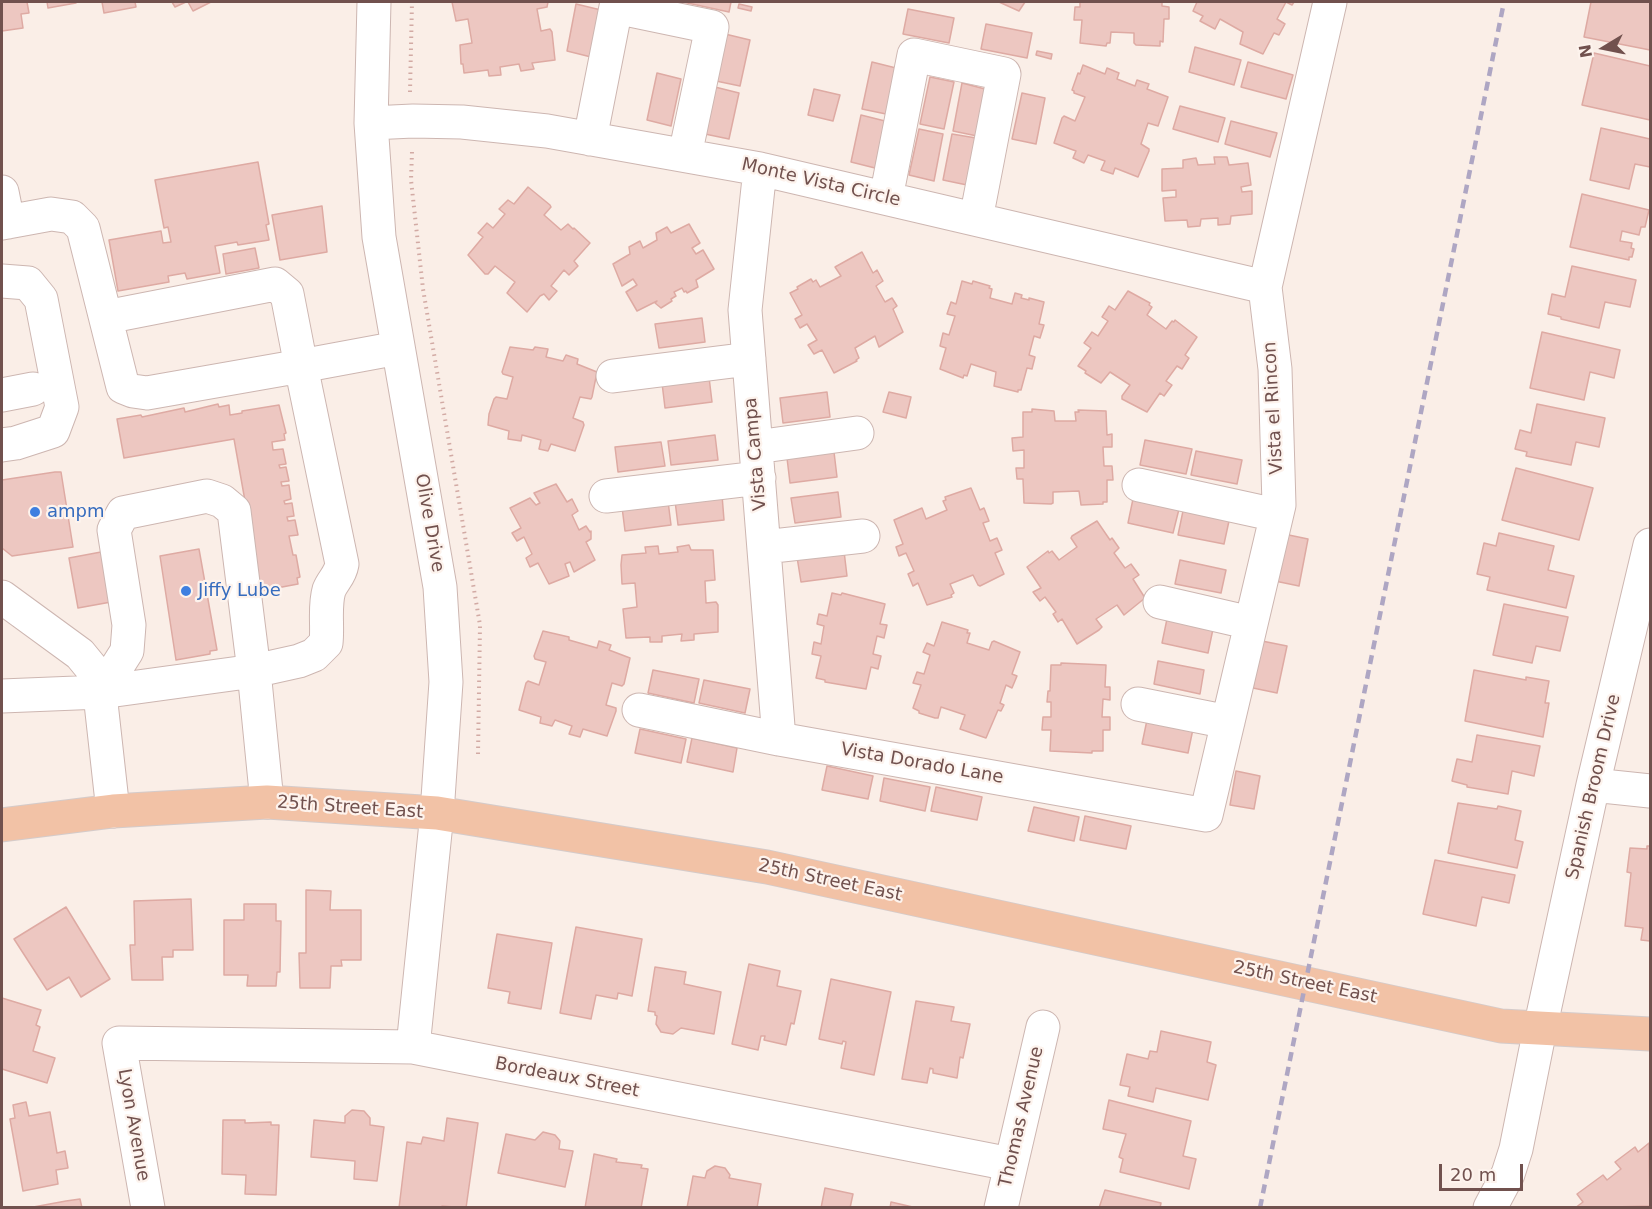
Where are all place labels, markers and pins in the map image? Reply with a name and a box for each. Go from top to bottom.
place label: ampm [47,501,105,523]
marker: ampm [28,505,42,519]
place label: Jiffy Lube [198,580,281,602]
marker: Jiffy Lube [179,584,193,598]

